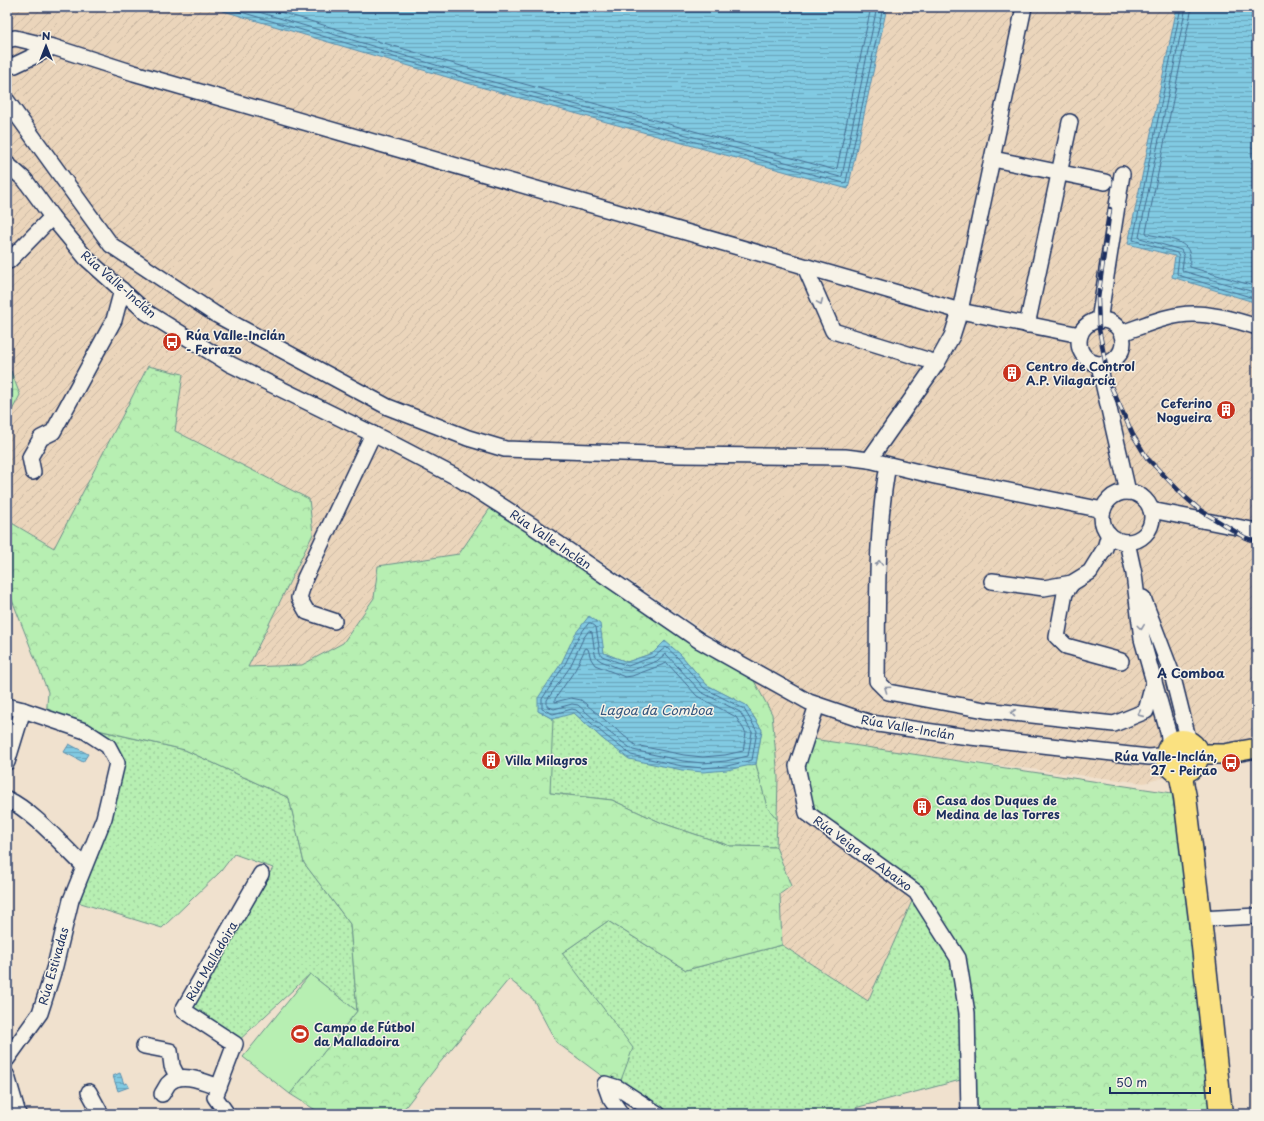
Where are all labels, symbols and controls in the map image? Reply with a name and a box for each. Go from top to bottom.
north arrow [26,26,66,66]
text: N [42,27,51,44]
street label: Rúa Valle-Inclán [77,246,161,322]
one-way arrow [815,298,823,306]
place label: Rúa Valle-Inclán - Ferrazo [186,326,285,358]
bus stop icon: Rúa Valle-Inclán - Ferrazo [161,331,183,353]
place label: Centro de Control A.P. Vilagarcía [1026,357,1135,389]
building icon: Centro de Control A.P. Vilagarcía [1001,362,1023,384]
place label: Ceferino Nogueira [1157,394,1213,426]
building icon: Ceferino Nogueira [1215,399,1237,421]
street label: Rúa Valle-Inclán [507,505,595,573]
one-way arrow [875,560,883,566]
one-way arrow [1136,624,1145,630]
district label: A Comboa [1156,663,1225,682]
one-way arrow [884,686,891,693]
water label: Lagoa da Comboa [599,700,713,719]
one-way arrow [1010,709,1016,718]
one-way arrow [1137,709,1144,717]
street label: Rúa Valle-Inclán [860,710,956,744]
place label: Rúa Valle-Inclán, 27 - Peirao [1115,747,1217,779]
building icon: Villa Milagros [480,749,502,771]
place label: Villa Milagros [505,751,588,769]
bus stop icon: Rúa Valle-Inclán, 27 - Peirao [1220,752,1242,774]
place label: Casa dos Duques de Medina de las Torres [936,791,1060,823]
building icon: Casa dos Duques de Medina de las Torres [911,796,933,818]
street label: Rúa Veiga de Abaixo [810,811,916,895]
street label: Rúa Malladoira [181,917,242,1004]
street label: Rúa Estivadas [33,924,73,1007]
place label: Campo de Fútbol da Malladoira [314,1018,415,1050]
sports icon: Campo de Fútbol da Malladoira [289,1023,311,1045]
scale bar [1110,1069,1210,1095]
text: 50 m [1116,1073,1147,1091]

